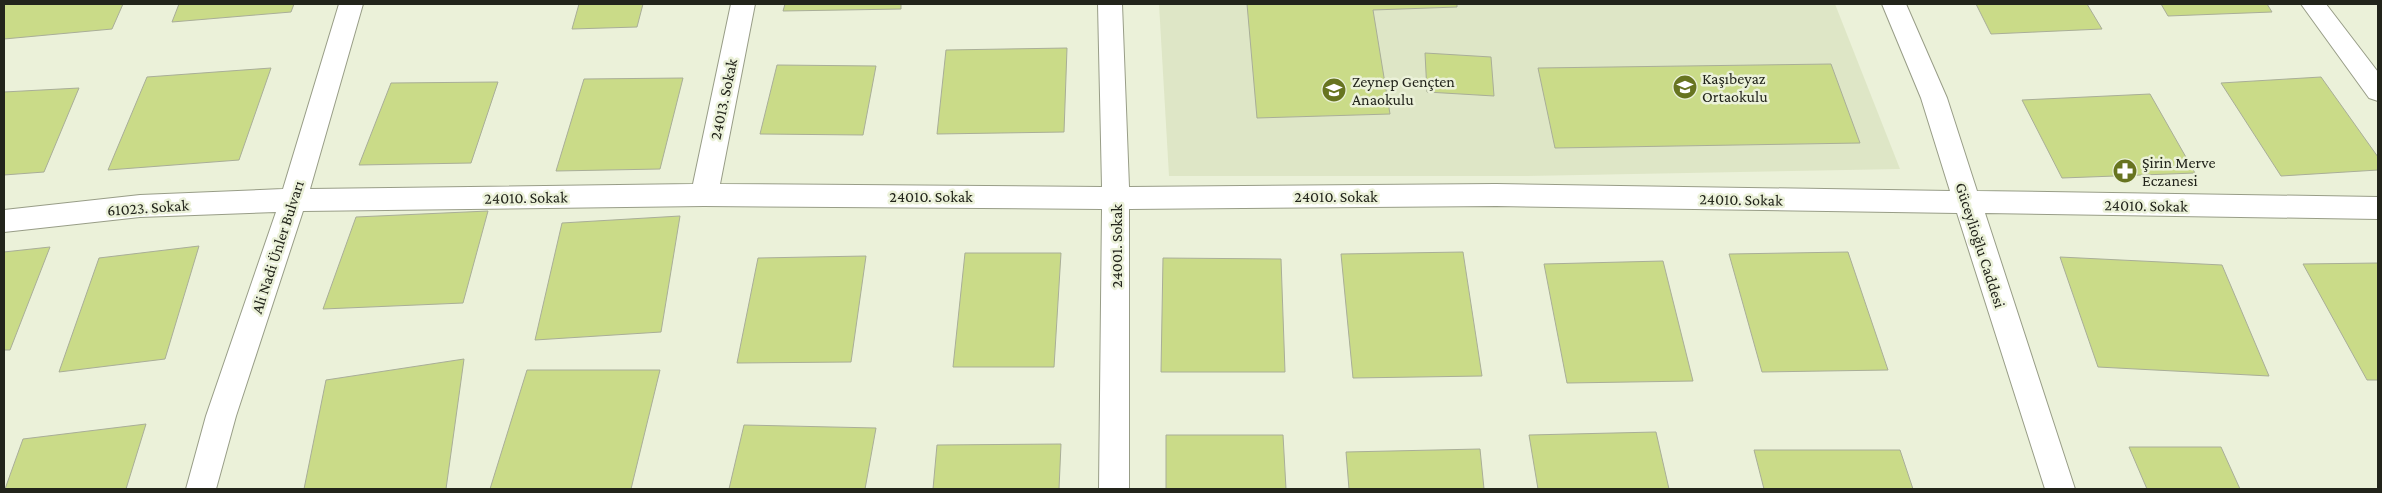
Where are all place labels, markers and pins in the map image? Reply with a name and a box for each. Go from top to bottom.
place label: Kaşıbeyaz Ortaokulu [1702,70,1768,105]
place label: Zeynep Gençten Anaokulu [1352,73,1455,108]
school or university icon: Kaşıbeyaz Ortaokulu [1672,74,1698,100]
school or university icon: Zeynep Gençten Anaokulu [1321,77,1347,103]
place label: Şirin Merve Eczanesi [2142,154,2215,189]
pharmacy icon: Şirin Merve Eczanesi [2112,158,2138,184]

